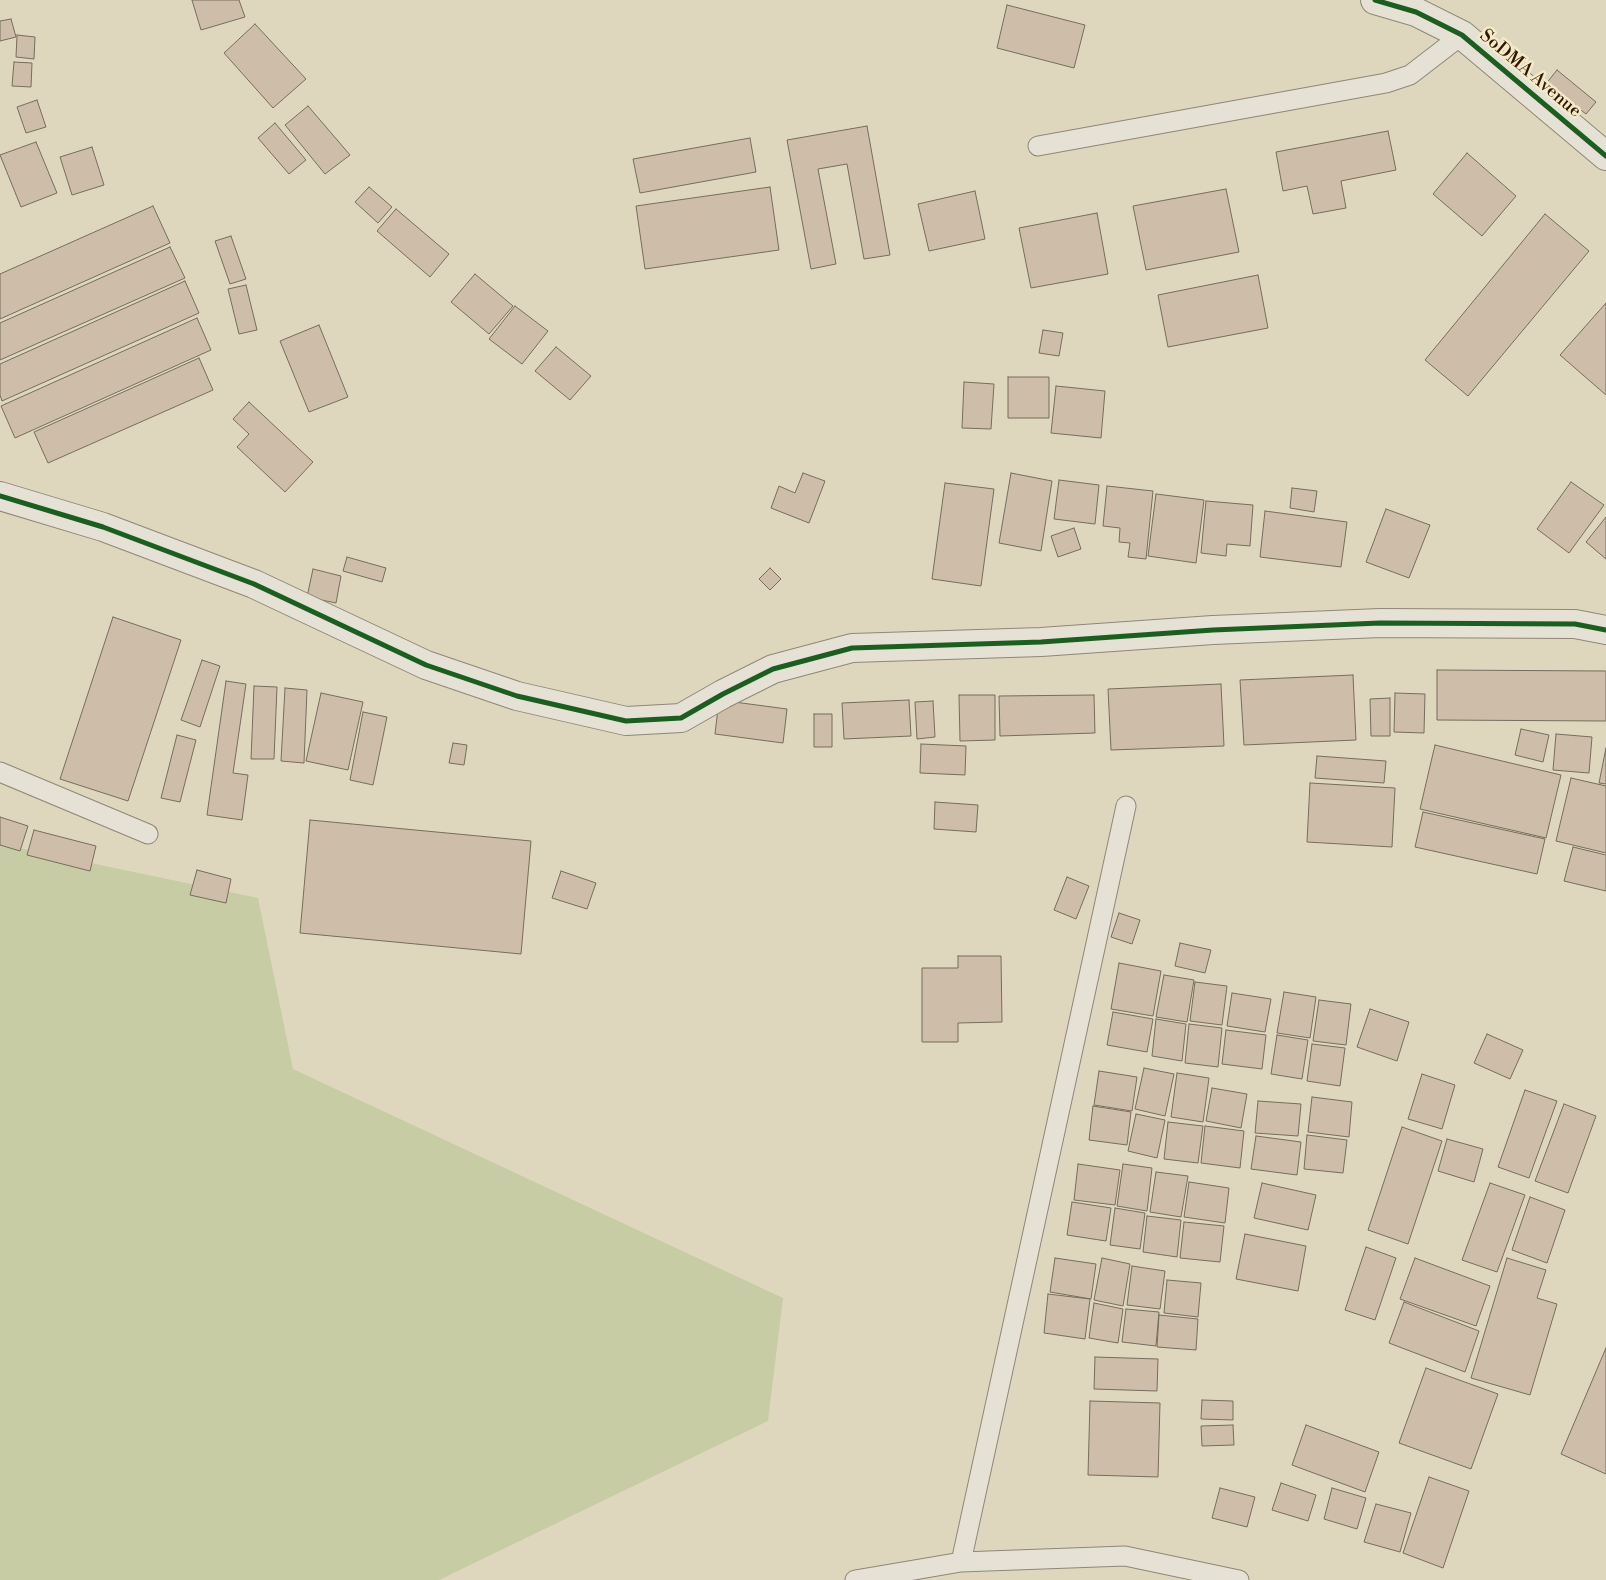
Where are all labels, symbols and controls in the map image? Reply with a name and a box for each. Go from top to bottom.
street label: SoDMA Avenue [1475,25,1585,123]

